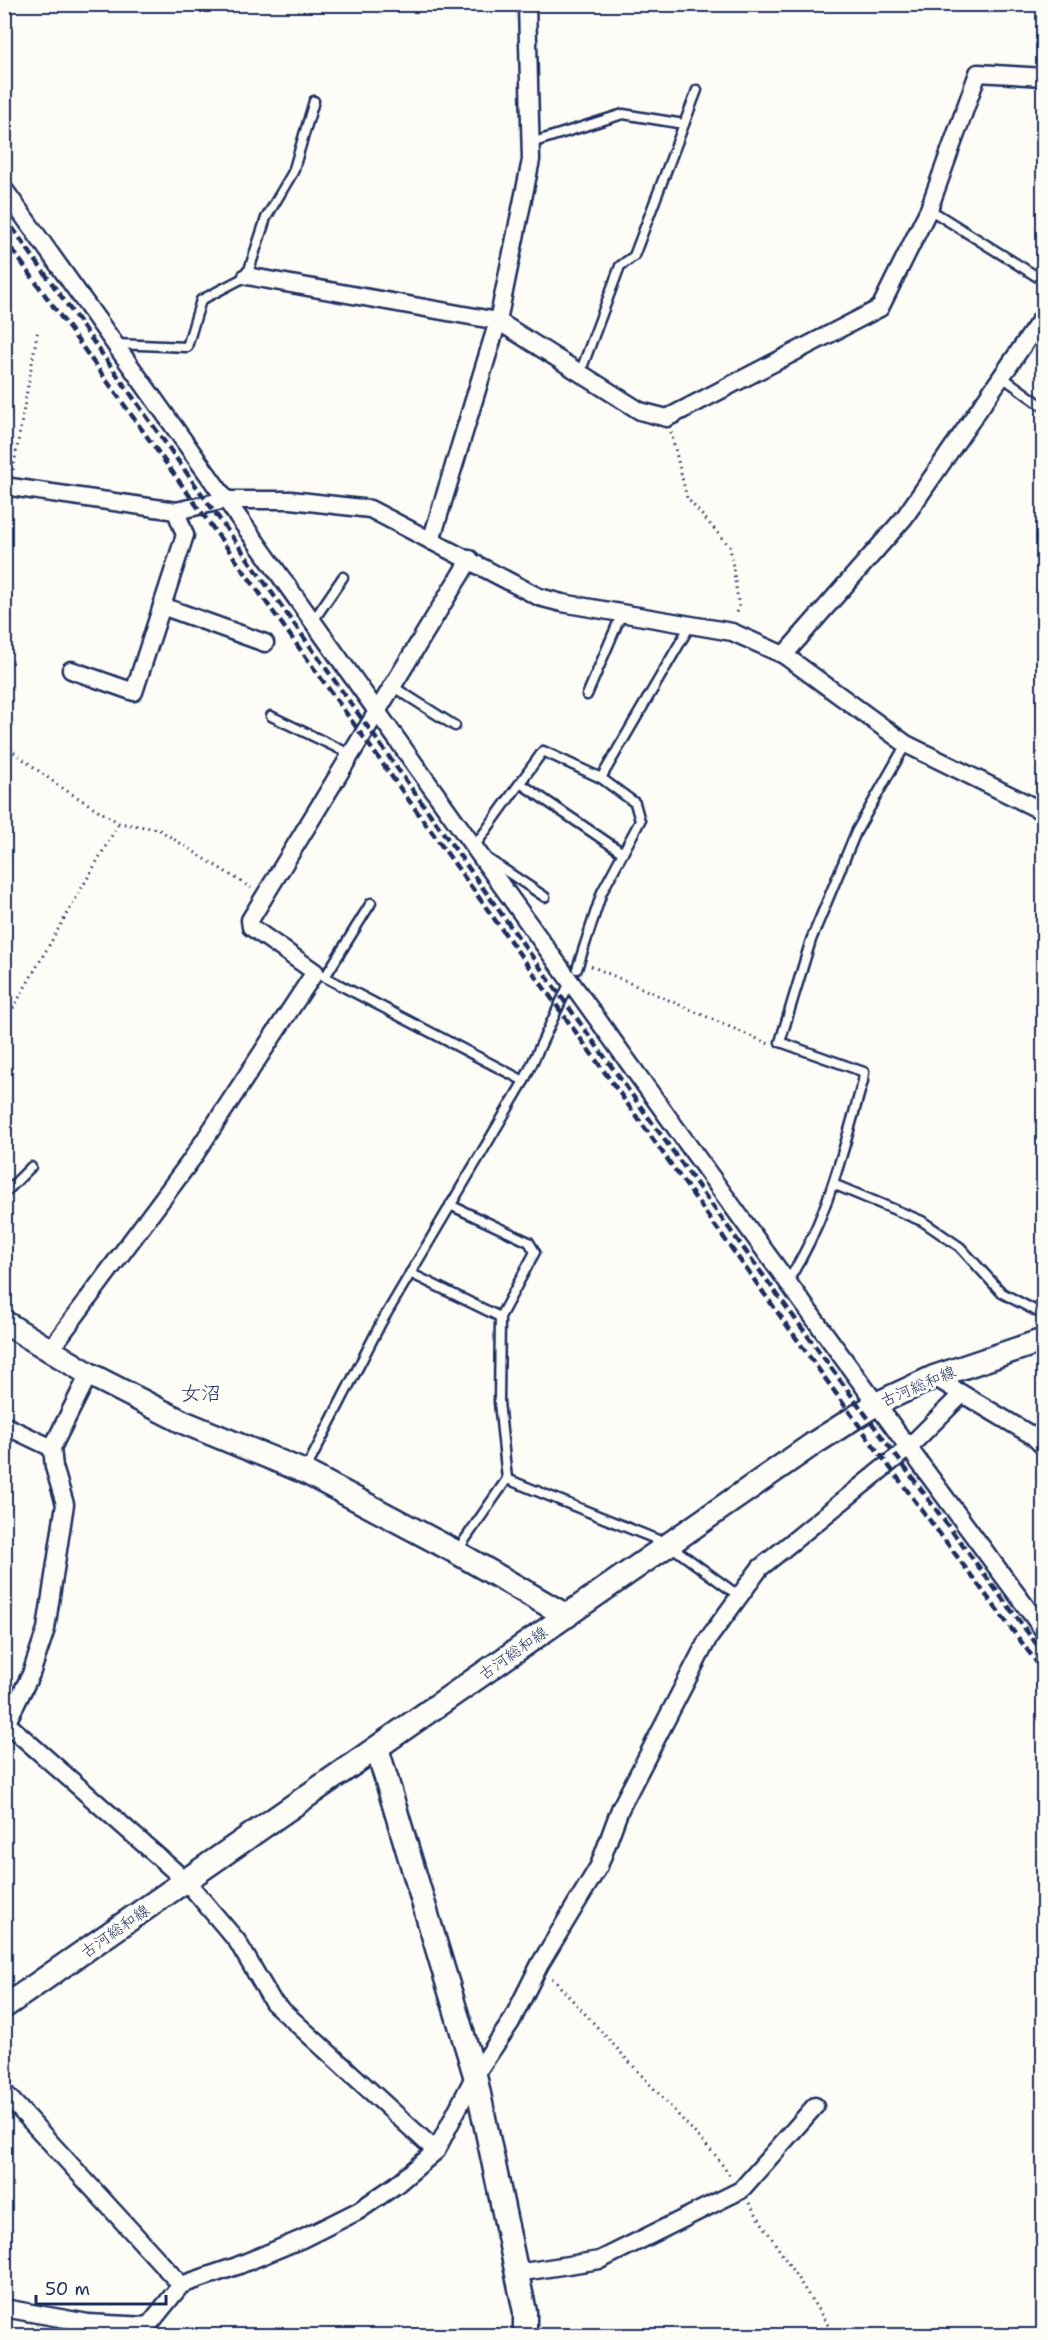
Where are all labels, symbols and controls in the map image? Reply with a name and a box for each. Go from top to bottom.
street label: 古河総和線 [877,1361,959,1411]
district label: 女沼 [181,1380,221,1406]
street label: 古河総和線 [474,1621,552,1685]
street label: 古河総和線 [76,1899,154,1963]
scale bar [36,2268,166,2306]
text: 50 m [45,2277,90,2301]

